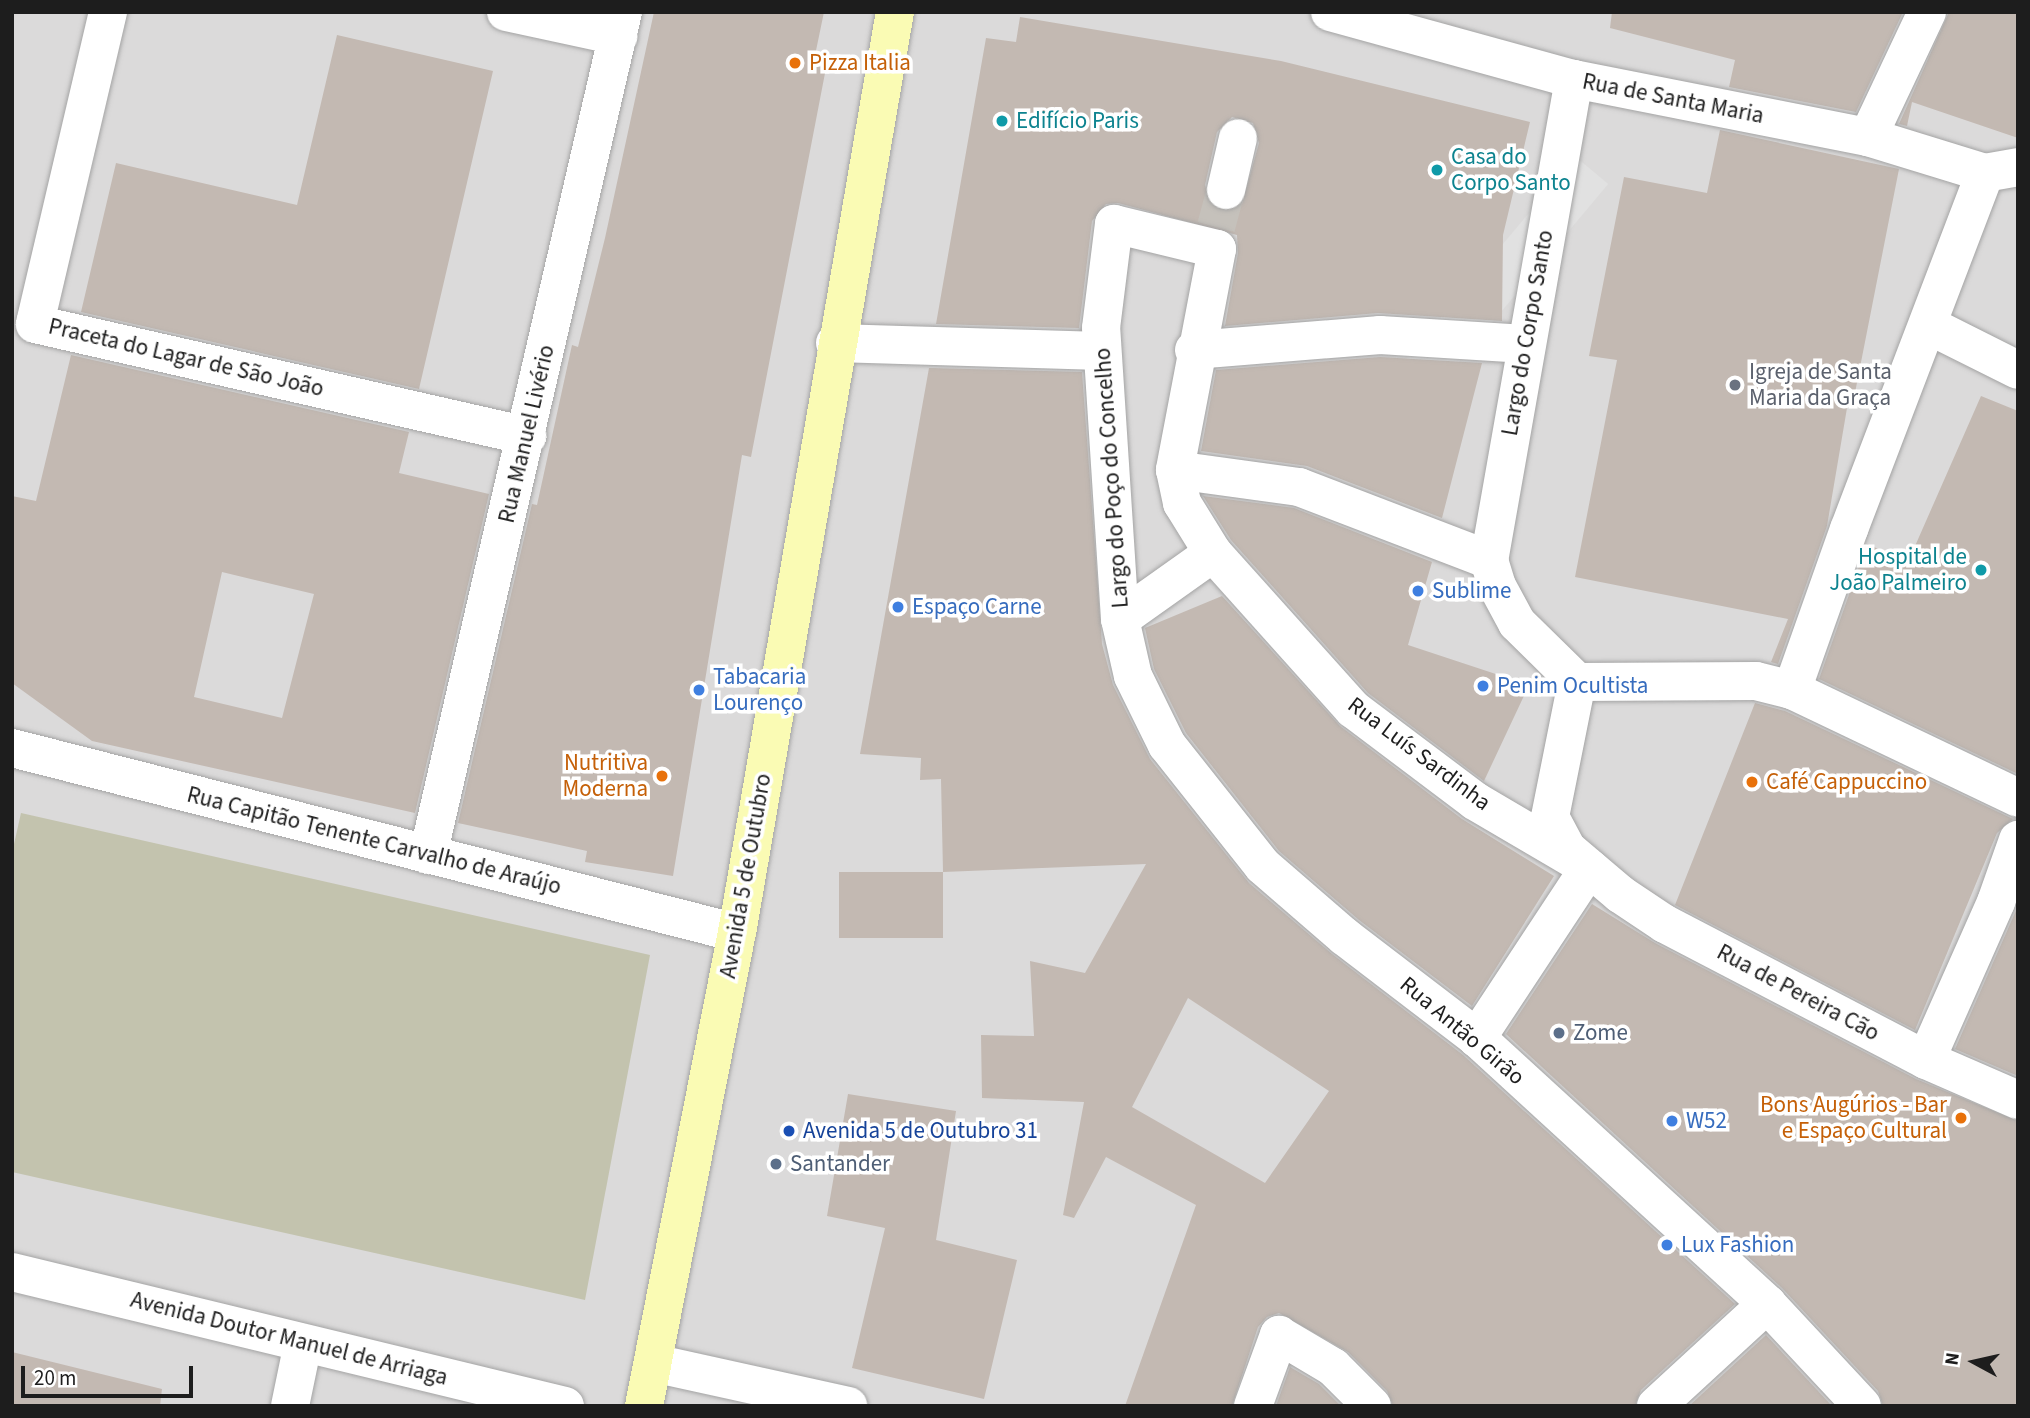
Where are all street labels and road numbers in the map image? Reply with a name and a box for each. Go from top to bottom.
street label: Rua de Santa Maria [1580,68,1766,130]
street label: Largo do Corpo Santo [1496,228,1560,438]
street label: Praceta do Lagar de São João [46,313,326,403]
street label: Rua Manuel Livério [493,342,561,526]
street label: Largo do Poço do Concelho [1089,347,1135,609]
street label: Rua Luís Sardinha [1342,691,1496,817]
street label: Avenida 5 de Outubro [714,771,778,981]
street label: Rua Capitão Tenente Carvalho de Araújo [184,781,564,901]
street label: Rua de Pereira Cão [1712,939,1884,1047]
street label: Rua Antão Girão [1394,971,1530,1091]
street label: Avenida Doutor Manuel de Arriaga [128,1286,450,1392]

